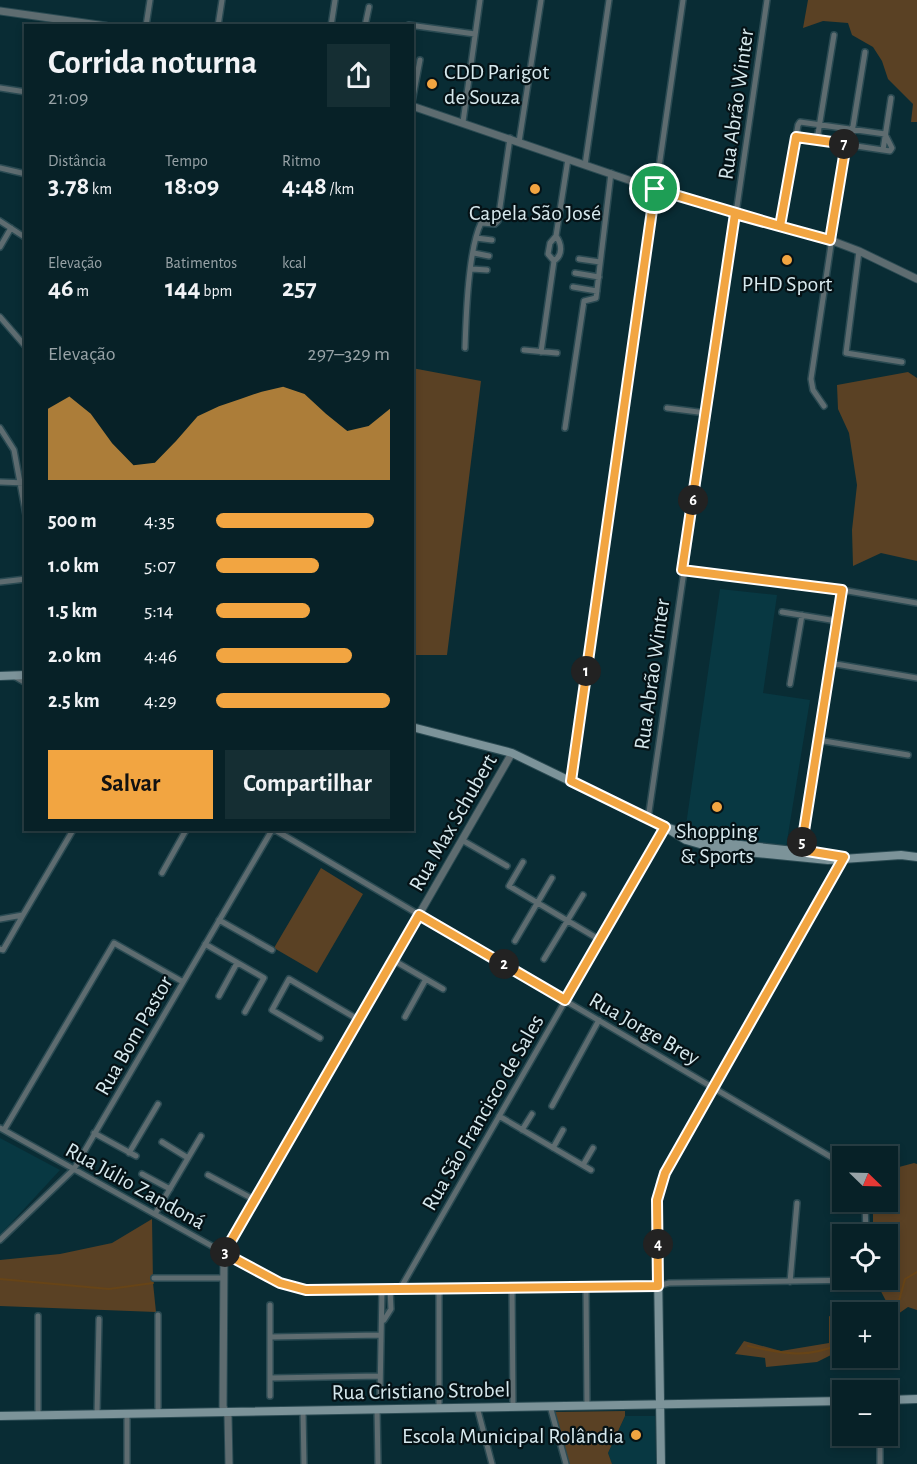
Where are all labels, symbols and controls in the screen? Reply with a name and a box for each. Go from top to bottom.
street label: Rua Abrão Winter [714,27,757,181]
button: share [327,44,390,107]
text: Corrida noturna [48,47,257,80]
place label: CDD Parigot de Souza [444,61,549,108]
marker: CDD Parigot de Souza [425,77,439,91]
text: 21:09 [48,88,89,108]
pin: 7 [829,129,859,159]
text: 7 [841,136,847,152]
text: Distância [48,153,106,169]
text: Tempo [165,153,208,169]
text: Ritmo [282,153,321,169]
pin [629,163,680,214]
icon: arrive [638,172,671,205]
text: 3.78 [48,173,89,199]
text: 18:09 [165,173,219,199]
text: 4:48 [282,173,327,199]
text: km [89,181,112,197]
text: /km [327,181,354,197]
marker: Capela São José [528,182,542,196]
place label: Capela São José [469,202,601,224]
marker: PHD Sport [780,253,794,267]
text: Elevação [48,255,102,271]
text: Batimentos [165,255,237,271]
text: kcal [282,255,306,271]
place label: PHD Sport [742,273,832,295]
text: 46 [48,275,74,301]
text: 144 [165,275,201,301]
text: 257 [282,275,317,301]
text: m [74,283,89,299]
text: bpm [201,283,232,299]
text: Elevação [48,344,116,364]
text: 297–329 m [308,344,390,364]
pin: 6 [678,485,708,515]
text: 6 [689,492,697,508]
text: 500 m [48,511,97,531]
text: 4:35 [144,511,175,531]
text: 1.0 km [48,556,99,576]
text: 5:07 [144,556,176,576]
street label: Rua Abrão Winter [630,597,673,751]
text: 1.5 km [48,601,97,621]
text: 5:14 [144,601,173,621]
text: 2.0 km [48,646,101,666]
text: 4:46 [144,646,177,666]
pin: 1 [571,656,601,686]
text: 1 [583,663,589,679]
text: 2.5 km [48,691,100,711]
text: 4:29 [144,691,177,711]
button: Salvar [48,750,213,819]
button: Compartilhar [225,750,390,819]
street label: Rua Max Schubert [405,750,501,895]
marker: Shopping & Sports [710,800,724,814]
place label: Shopping & Sports [676,820,758,867]
pin: 5 [787,827,817,857]
text: 5 [799,834,805,850]
pin: 2 [489,949,519,979]
text: 2 [500,956,508,972]
street label: Rua Bom Pastor [91,972,177,1099]
street label: Rua Jorge Brey [585,988,704,1070]
street label: Rua São Francisco de Sales [418,1011,548,1214]
street label: Rua Júlio Zandoná [62,1138,209,1233]
north arrow [832,1146,898,1212]
map controls [832,1146,898,1446]
button: locate [832,1224,898,1290]
pin: 4 [643,1229,673,1259]
text: 4 [654,1236,662,1252]
pin: 3 [210,1237,240,1267]
text: 3 [222,1244,228,1260]
button: + [832,1302,898,1368]
street label: Rua Cristiano Strobel [332,1378,511,1404]
button: − [832,1380,898,1446]
place label: Escola Municipal Rolândia [402,1425,624,1447]
marker: Escola Municipal Rolândia [629,1428,643,1442]

